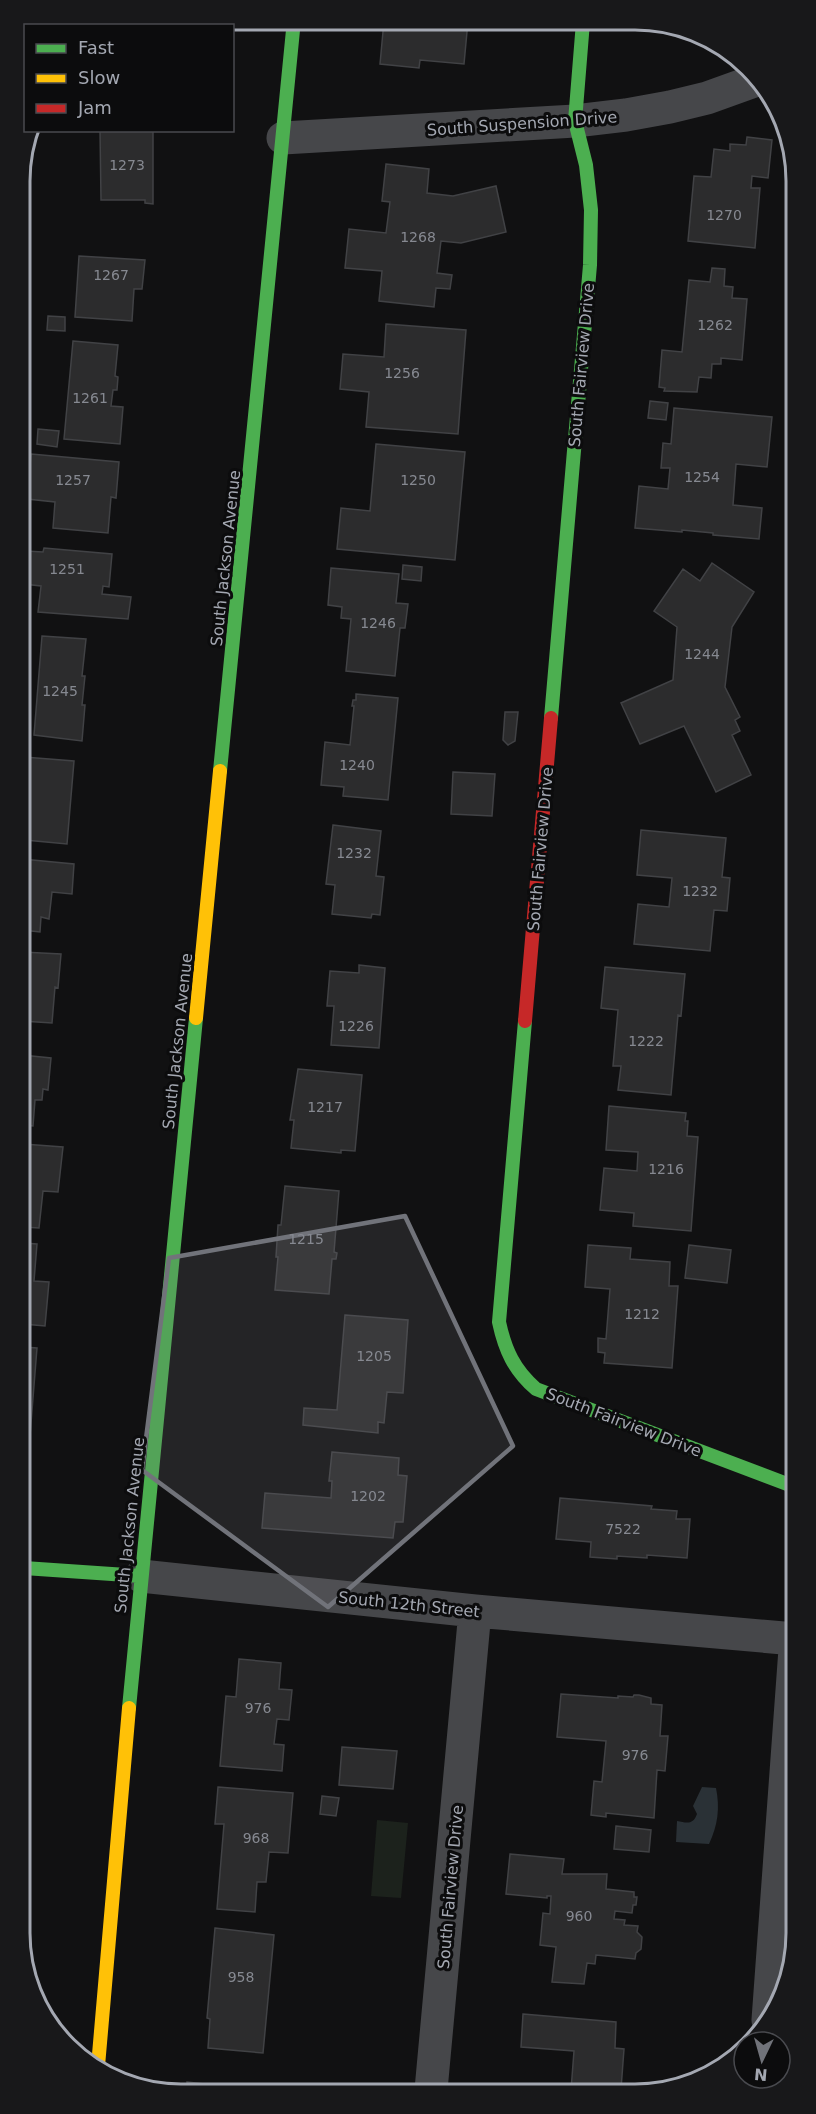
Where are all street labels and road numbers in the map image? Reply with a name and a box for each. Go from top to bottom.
street label: South Suspension Drive [426,107,618,140]
street label: South Fairview Drive [565,282,598,448]
street label: South Jackson Avenue [207,469,244,647]
street label: South Fairview Drive [524,766,557,932]
street label: South Jackson Avenue [159,952,196,1130]
street label: South Fairview Drive [544,1384,704,1461]
street label: South Jackson Avenue [111,1436,148,1614]
street label: South 12th Street [337,1588,481,1621]
street label: South Fairview Drive [434,1804,467,1970]

